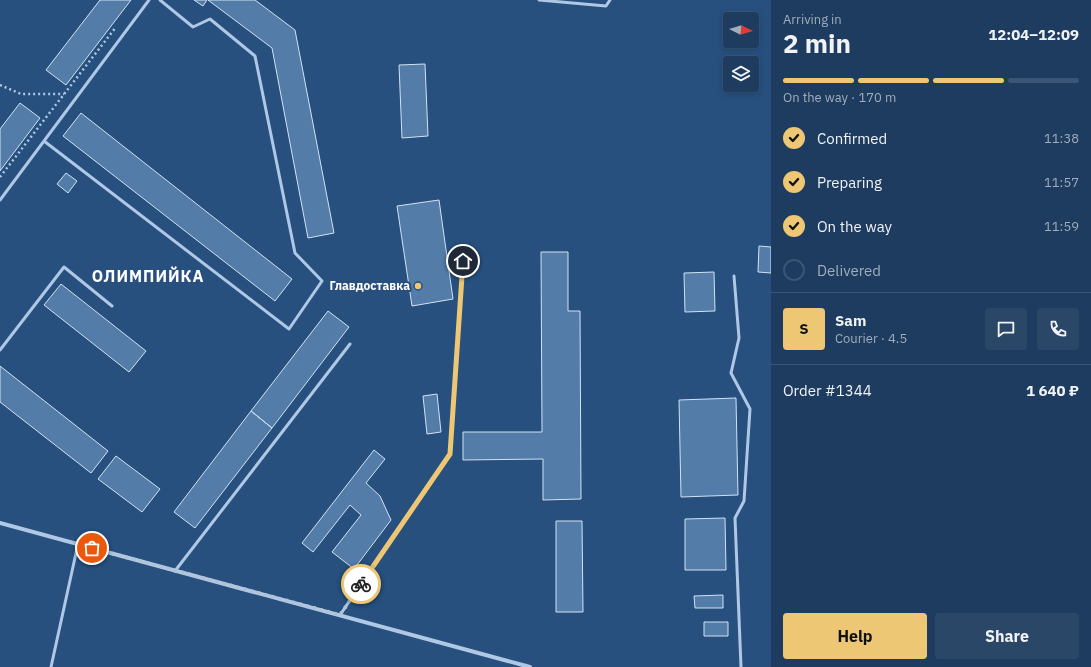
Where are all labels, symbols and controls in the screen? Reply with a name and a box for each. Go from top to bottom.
text: Arriving in [783,11,842,28]
north arrow [723,12,759,48]
map controls [723,12,759,92]
text: 12:04–12:09 [988,25,1079,44]
text: 2 min [783,26,851,60]
button: layers [723,56,759,92]
text: On the way · 170 m [783,89,896,106]
icon: check [783,127,805,149]
text: Confirmed [817,129,887,148]
text: 11:38 [1044,130,1079,147]
icon: check [783,171,805,193]
text: Preparing [817,173,882,192]
text: 11:57 [1044,174,1079,191]
icon: check [783,215,805,237]
text: On the way [817,217,892,236]
text: 11:59 [1044,218,1079,235]
pin [446,244,480,278]
icon: home [452,250,474,272]
text: Delivered [817,261,881,280]
district label: ОЛИМПИЙКА [92,266,204,286]
place label: Главдоставка [329,278,410,293]
marker: Главдоставка [413,281,423,291]
button: chat [985,308,1027,350]
button: phone [1037,308,1079,350]
text: Sam [835,311,866,330]
text: S [799,319,809,338]
text: Courier · 4.5 [835,330,907,347]
text: Order #1344 [783,381,872,400]
text: 1 640 ₽ [1026,381,1079,400]
pin [75,531,109,565]
icon: bag [81,537,103,559]
courier [341,564,381,604]
icon: bike [350,573,372,595]
button: Help [783,613,927,659]
button: Share [935,613,1079,659]

